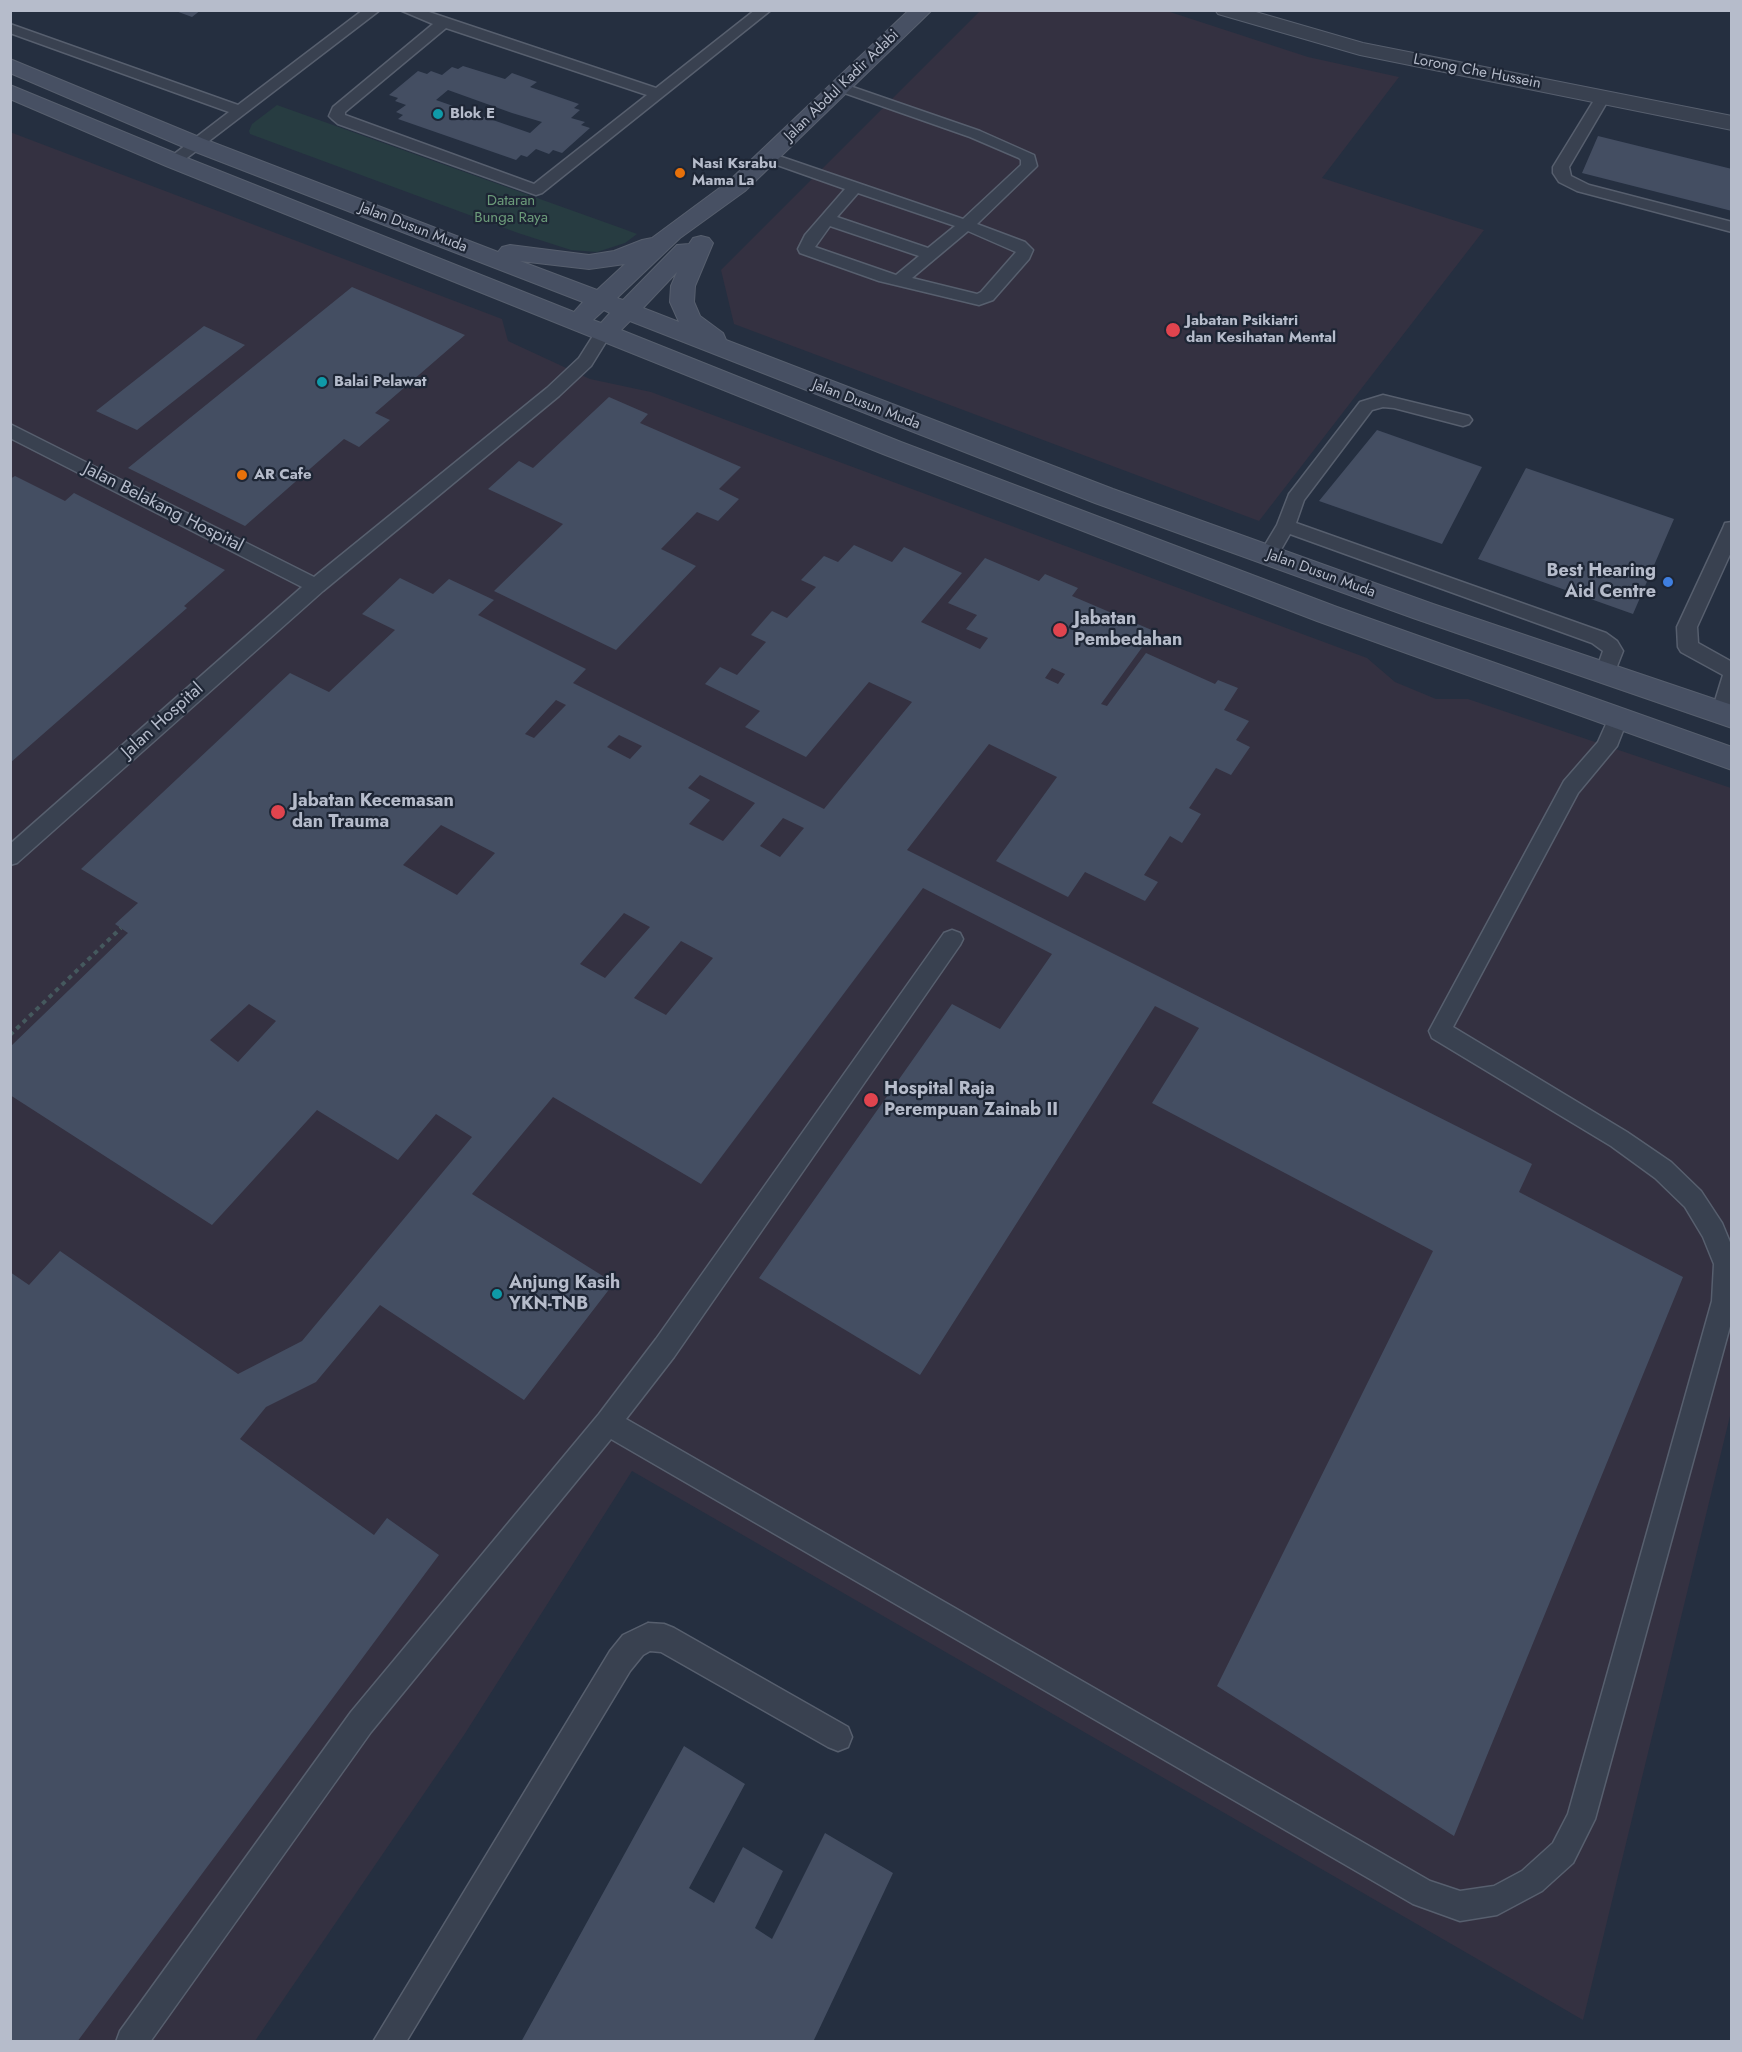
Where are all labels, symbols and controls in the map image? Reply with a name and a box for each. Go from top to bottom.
street label: Jalan Abdul Kadir Adabi [781,27,903,145]
street label: Lorong Che Hussein [1412,51,1542,93]
place label: Blok E [450,105,495,123]
marker: Blok E [431,107,445,121]
place label: Nasi Ksrabu Mama La [692,155,777,190]
marker: Nasi Ksrabu Mama La [673,166,687,180]
park label: Dataran Bunga Raya [474,192,548,227]
street label: Jalan Dusun Muda [357,199,469,257]
place label: Jabatan Psikiatri dan Kesihatan Mental [1186,312,1336,347]
marker: Jabatan Psikiatri dan Kesihatan Mental [1164,321,1182,339]
place label: Balai Pelawat [334,373,427,391]
marker: Balai Pelawat [315,375,329,389]
street label: Jalan Dusun Muda [810,376,922,434]
street label: Jalan Belakang Hospital [79,458,247,558]
place label: AR Cafe [254,466,312,484]
marker: AR Cafe [235,468,249,482]
street label: Jalan Dusun Muda [1264,546,1378,602]
place label: Best Hearing Aid Centre [1547,561,1656,604]
marker: Best Hearing Aid Centre [1661,575,1675,589]
place label: Jabatan Pembedahan [1074,609,1182,652]
marker: Jabatan Pembedahan [1051,621,1069,639]
street label: Jalan Hospital [118,679,208,763]
place label: Jabatan Kecemasan dan Trauma [292,791,454,834]
marker: Jabatan Kecemasan dan Trauma [269,803,287,821]
place label: Hospital Raja Perempuan Zainab II [884,1079,1058,1122]
marker: Hospital Raja Perempuan Zainab II [862,1091,880,1109]
place label: Anjung Kasih YKN-TNB [509,1273,620,1316]
marker: Anjung Kasih YKN-TNB [490,1287,504,1301]

